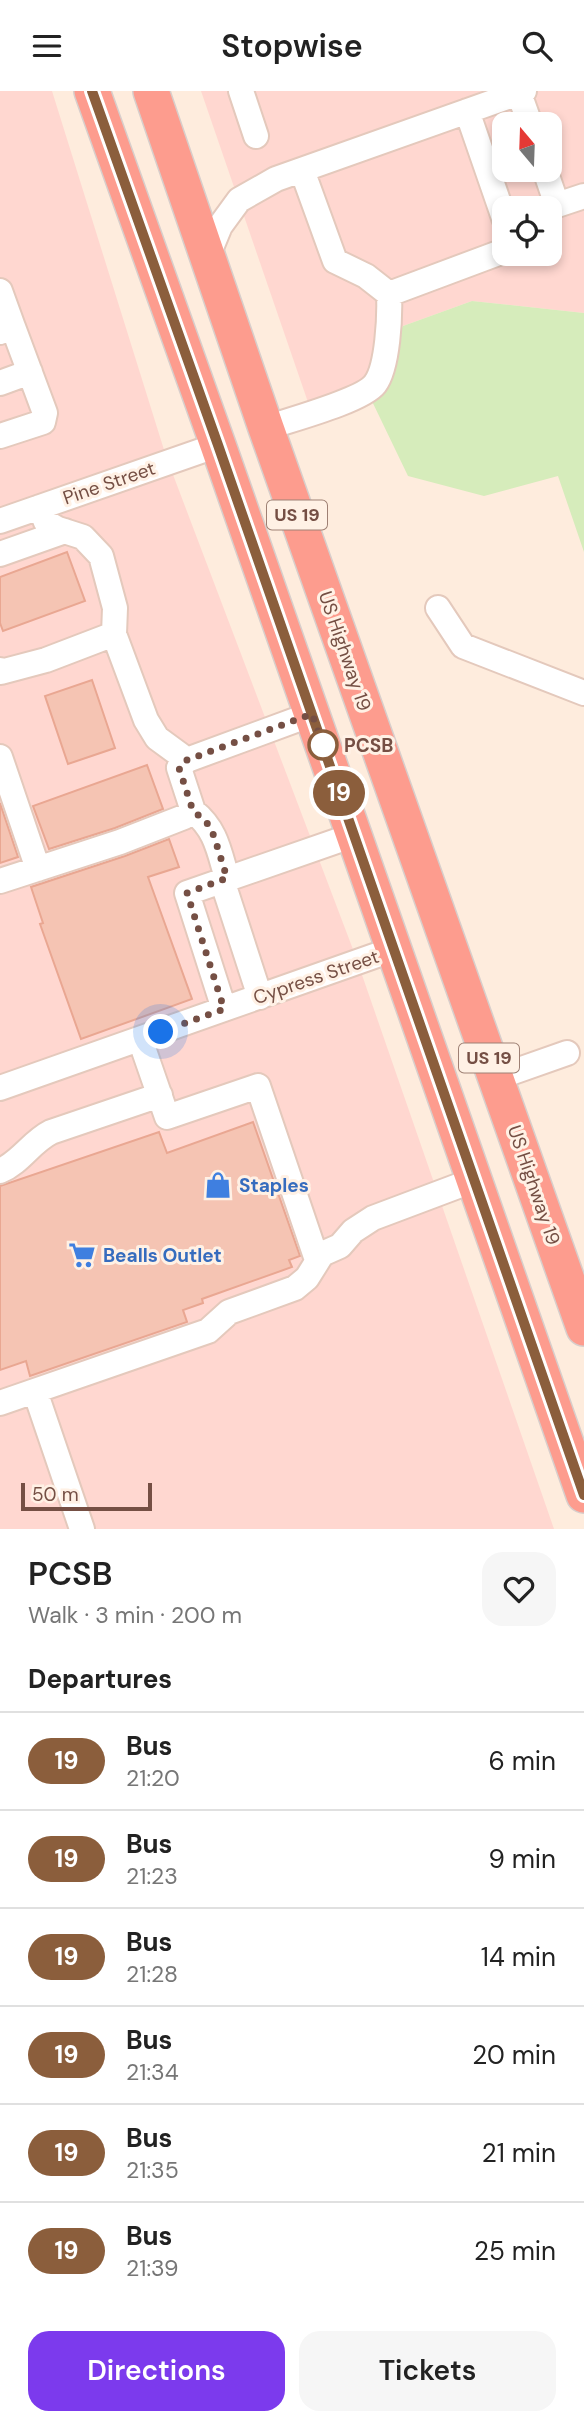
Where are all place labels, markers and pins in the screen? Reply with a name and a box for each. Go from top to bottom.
marker: PCSB [308,730,338,760]
place label: PCSB [344,733,393,758]
shop icon: Staples [203,1170,233,1200]
place label: Staples [239,1173,309,1198]
supermarket icon: Bealls Outlet [67,1240,97,1270]
place label: Bealls Outlet [103,1243,222,1268]

